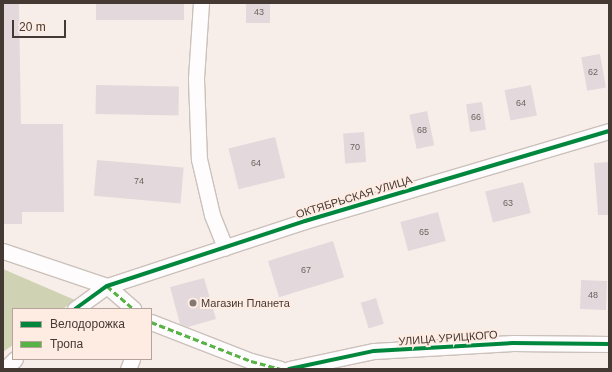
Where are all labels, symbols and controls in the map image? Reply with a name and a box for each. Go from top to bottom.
house number: 43 [254,7,264,17]
scale bar [14,12,68,38]
text: 20 m [19,20,46,34]
house number: 62 [588,67,598,77]
house number: 64 [516,98,526,108]
house number: 66 [471,112,481,122]
house number: 68 [417,125,427,135]
house number: 70 [350,142,360,152]
house number: 64 [251,158,261,168]
street label: ОКТЯБРЬСКАЯ УЛИЦА [294,173,414,221]
house number: 74 [134,176,144,186]
house number: 63 [503,198,513,208]
house number: 65 [419,227,429,237]
house number: 67 [301,265,311,275]
house number: 48 [588,290,598,300]
place label: Магазин Планета [201,296,290,310]
marker: Магазин Планета [188,298,198,308]
legend [12,308,152,360]
text: Велодорожка [50,317,125,331]
street label: УЛИЦА УРИЦКОГО [398,328,498,348]
text: Тропа [50,337,83,351]

